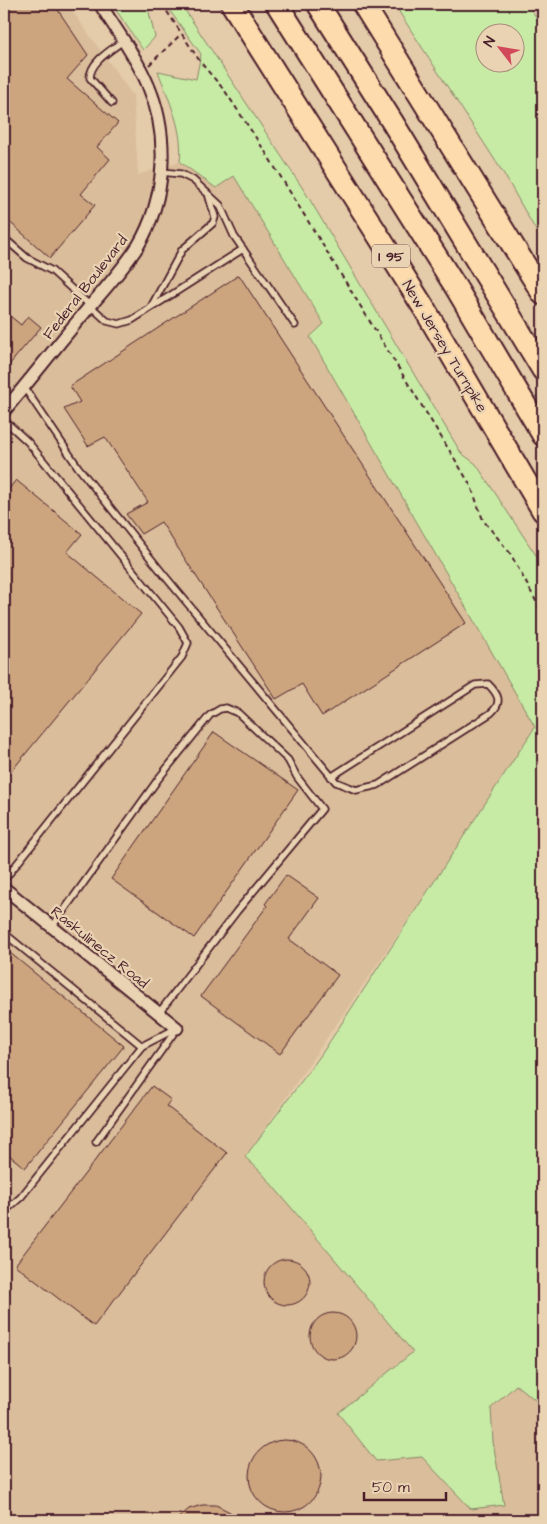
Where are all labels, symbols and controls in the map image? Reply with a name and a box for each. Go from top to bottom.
north arrow [474,22,524,72]
text: N [479,33,501,51]
street label: Federal Boulevard [38,231,133,344]
road number: I 95 [372,245,410,268]
street label: New Jersey Turnpike [396,276,492,417]
street label: Raskulinecz Road [46,901,153,994]
scale bar [364,1469,447,1501]
text: 50 m [372,1477,410,1498]

